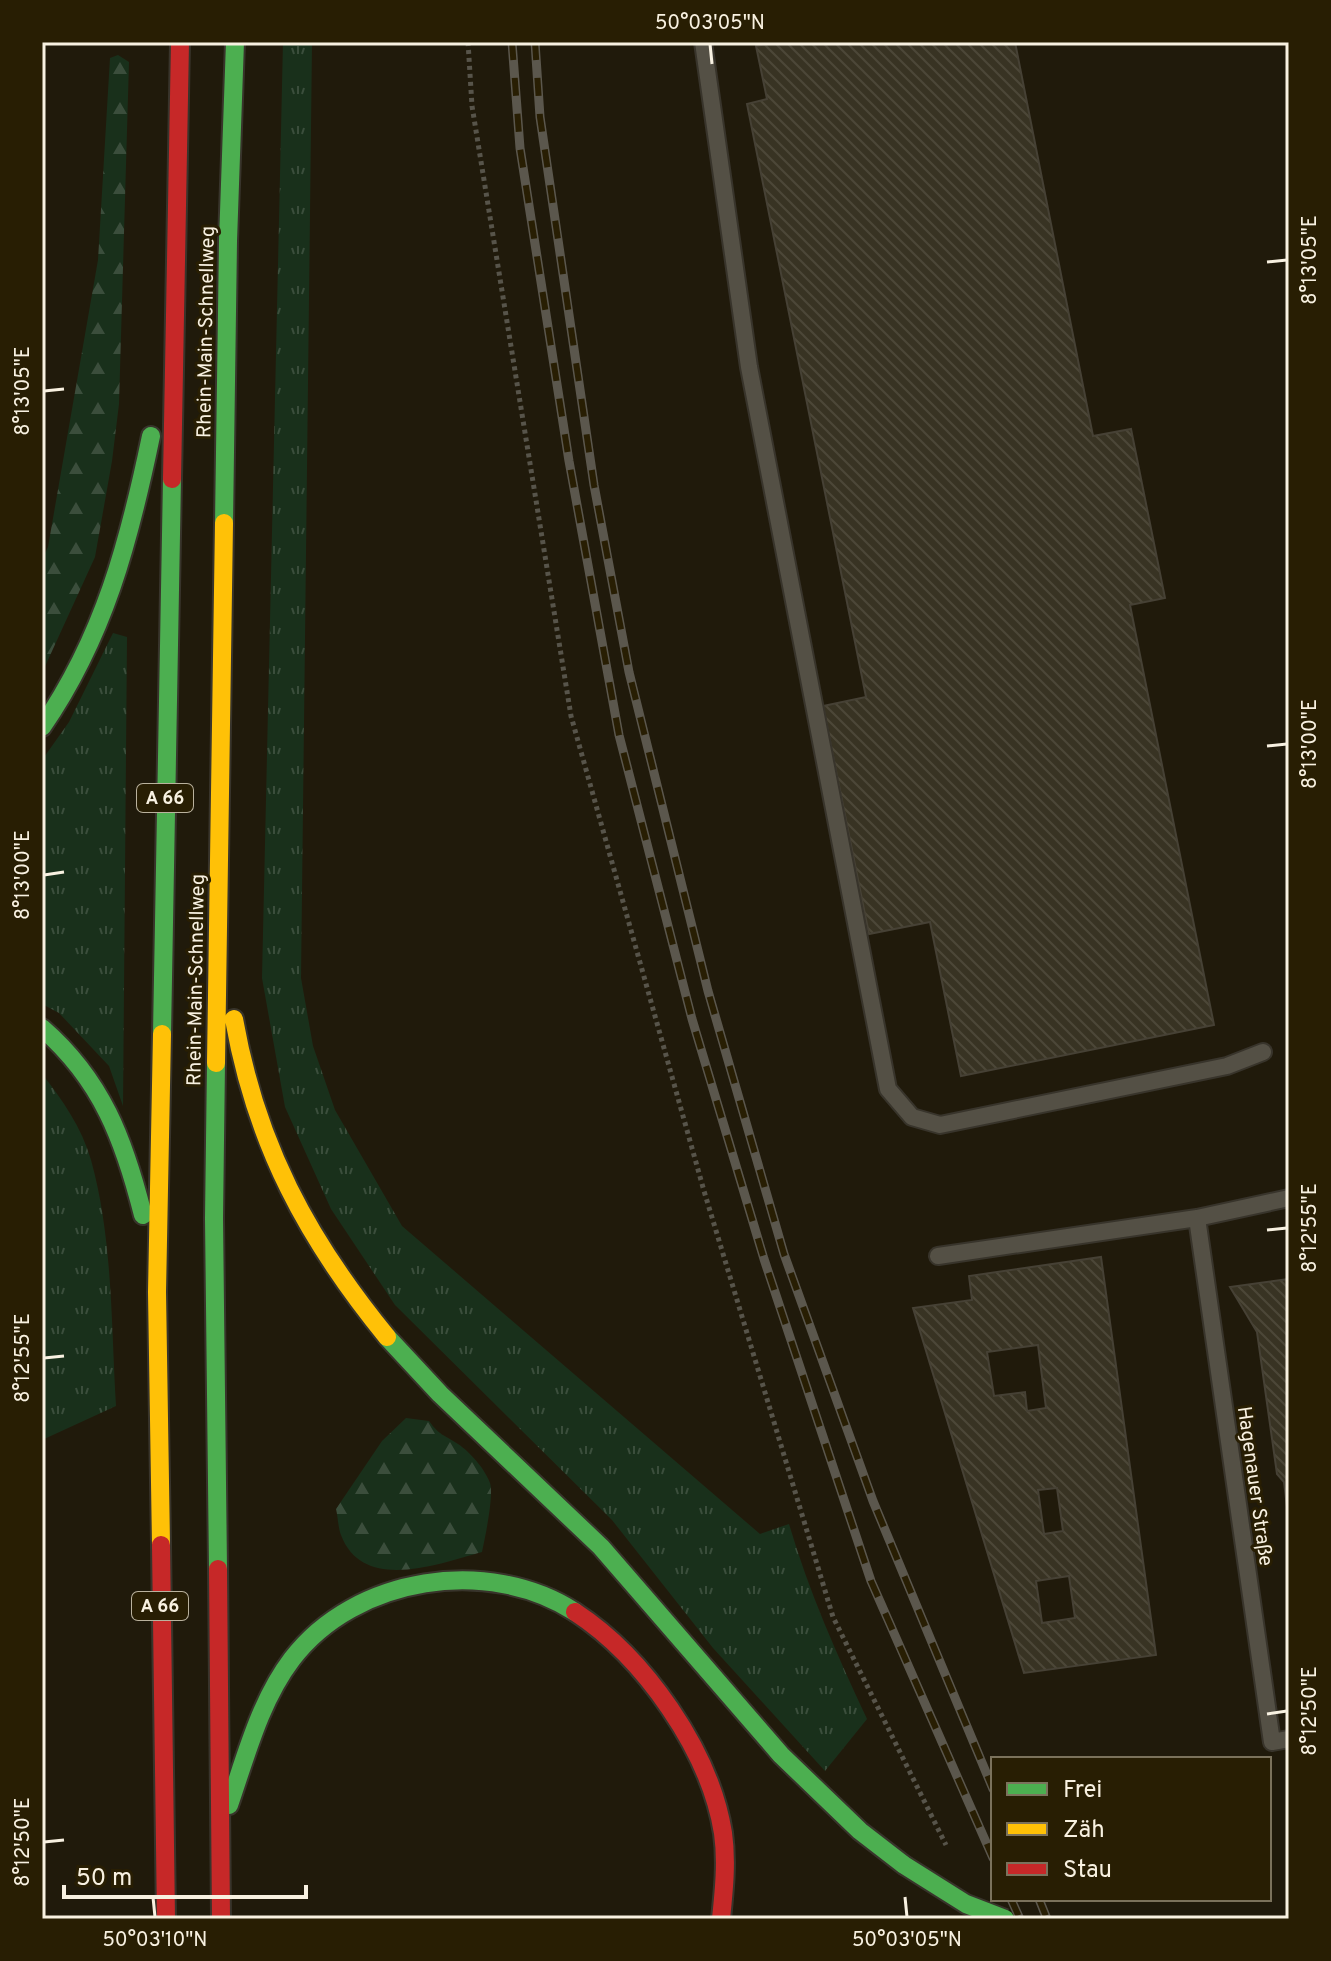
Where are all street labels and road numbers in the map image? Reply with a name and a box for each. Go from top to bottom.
street label: Rhein-Main-Schnellweg [192,226,222,438]
road number: A 66 [137,784,193,812]
street label: Rhein-Main-Schnellweg [182,874,212,1086]
street label: Hagenauer Straße [1230,1405,1278,1568]
road number: A 66 [132,1592,188,1620]

